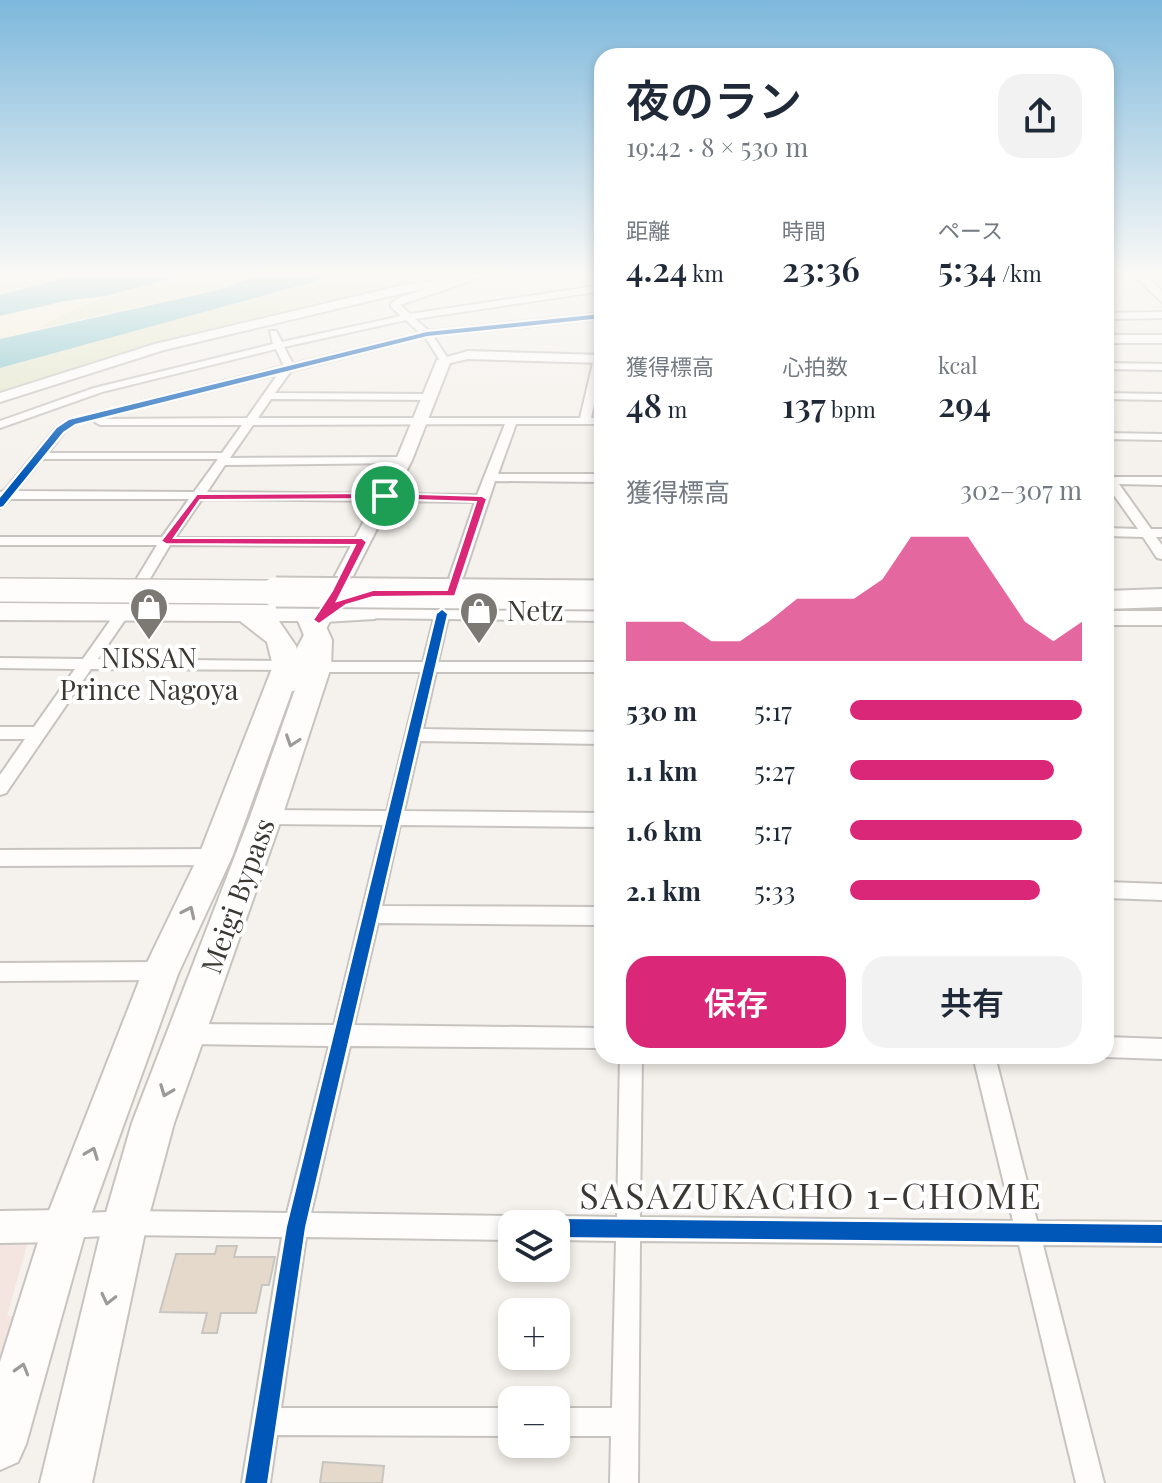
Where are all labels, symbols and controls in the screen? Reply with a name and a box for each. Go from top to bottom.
text: 夜のラン [626,69,802,128]
button: share [998,74,1082,158]
text: 19:42 · 8 × 530 m [626,129,808,164]
text: 距離 [626,215,670,245]
text: 時間 [782,215,826,245]
text: ペース [938,215,1003,245]
text: 4.24 [626,245,687,291]
text: 23:36 [782,245,860,291]
text: 5:34 [938,245,996,291]
text: km [687,258,724,288]
text: /km [996,258,1042,288]
text: kcal [938,350,977,380]
text: 獲得標高 [626,351,714,381]
text: 心拍数 [782,351,848,381]
text: 294 [938,380,991,426]
text: 48 [626,381,662,427]
text: 137 [782,381,826,427]
text: m [662,394,687,424]
text: bpm [826,394,876,424]
pin [351,462,419,530]
text: 302–307 m [960,472,1082,507]
icon: arrive [363,474,407,518]
text: 獲得標高 [626,474,730,509]
shop icon: NISSAN Prince Nagoya [128,586,170,641]
shop icon: Netz [458,590,500,645]
place label: Netz [507,591,564,628]
place label: NISSAN Prince Nagoya [59,638,239,707]
text: 530 m [626,693,697,728]
text: 5:17 [754,693,792,728]
one-way arrow [285,734,301,748]
text: 1.1 km [626,753,697,788]
text: 5:27 [754,753,795,788]
street label: Meigi Bypass [191,813,282,978]
text: 1.6 km [626,813,702,848]
text: 5:17 [754,813,792,848]
text: 2.1 km [626,873,701,908]
text: 5:33 [754,873,795,908]
one-way arrow [179,905,195,920]
button: 保存 [626,956,846,1048]
button: 共有 [862,956,1082,1048]
one-way arrow [159,1083,175,1097]
one-way arrow [82,1147,99,1161]
district label: SASAZUKACHO 1-CHOME [579,1170,1043,1218]
map controls [498,1210,570,1458]
button: layers [498,1210,570,1282]
one-way arrow [100,1291,117,1305]
button: + [498,1298,570,1370]
one-way arrow [13,1363,29,1376]
button: − [498,1386,570,1458]

